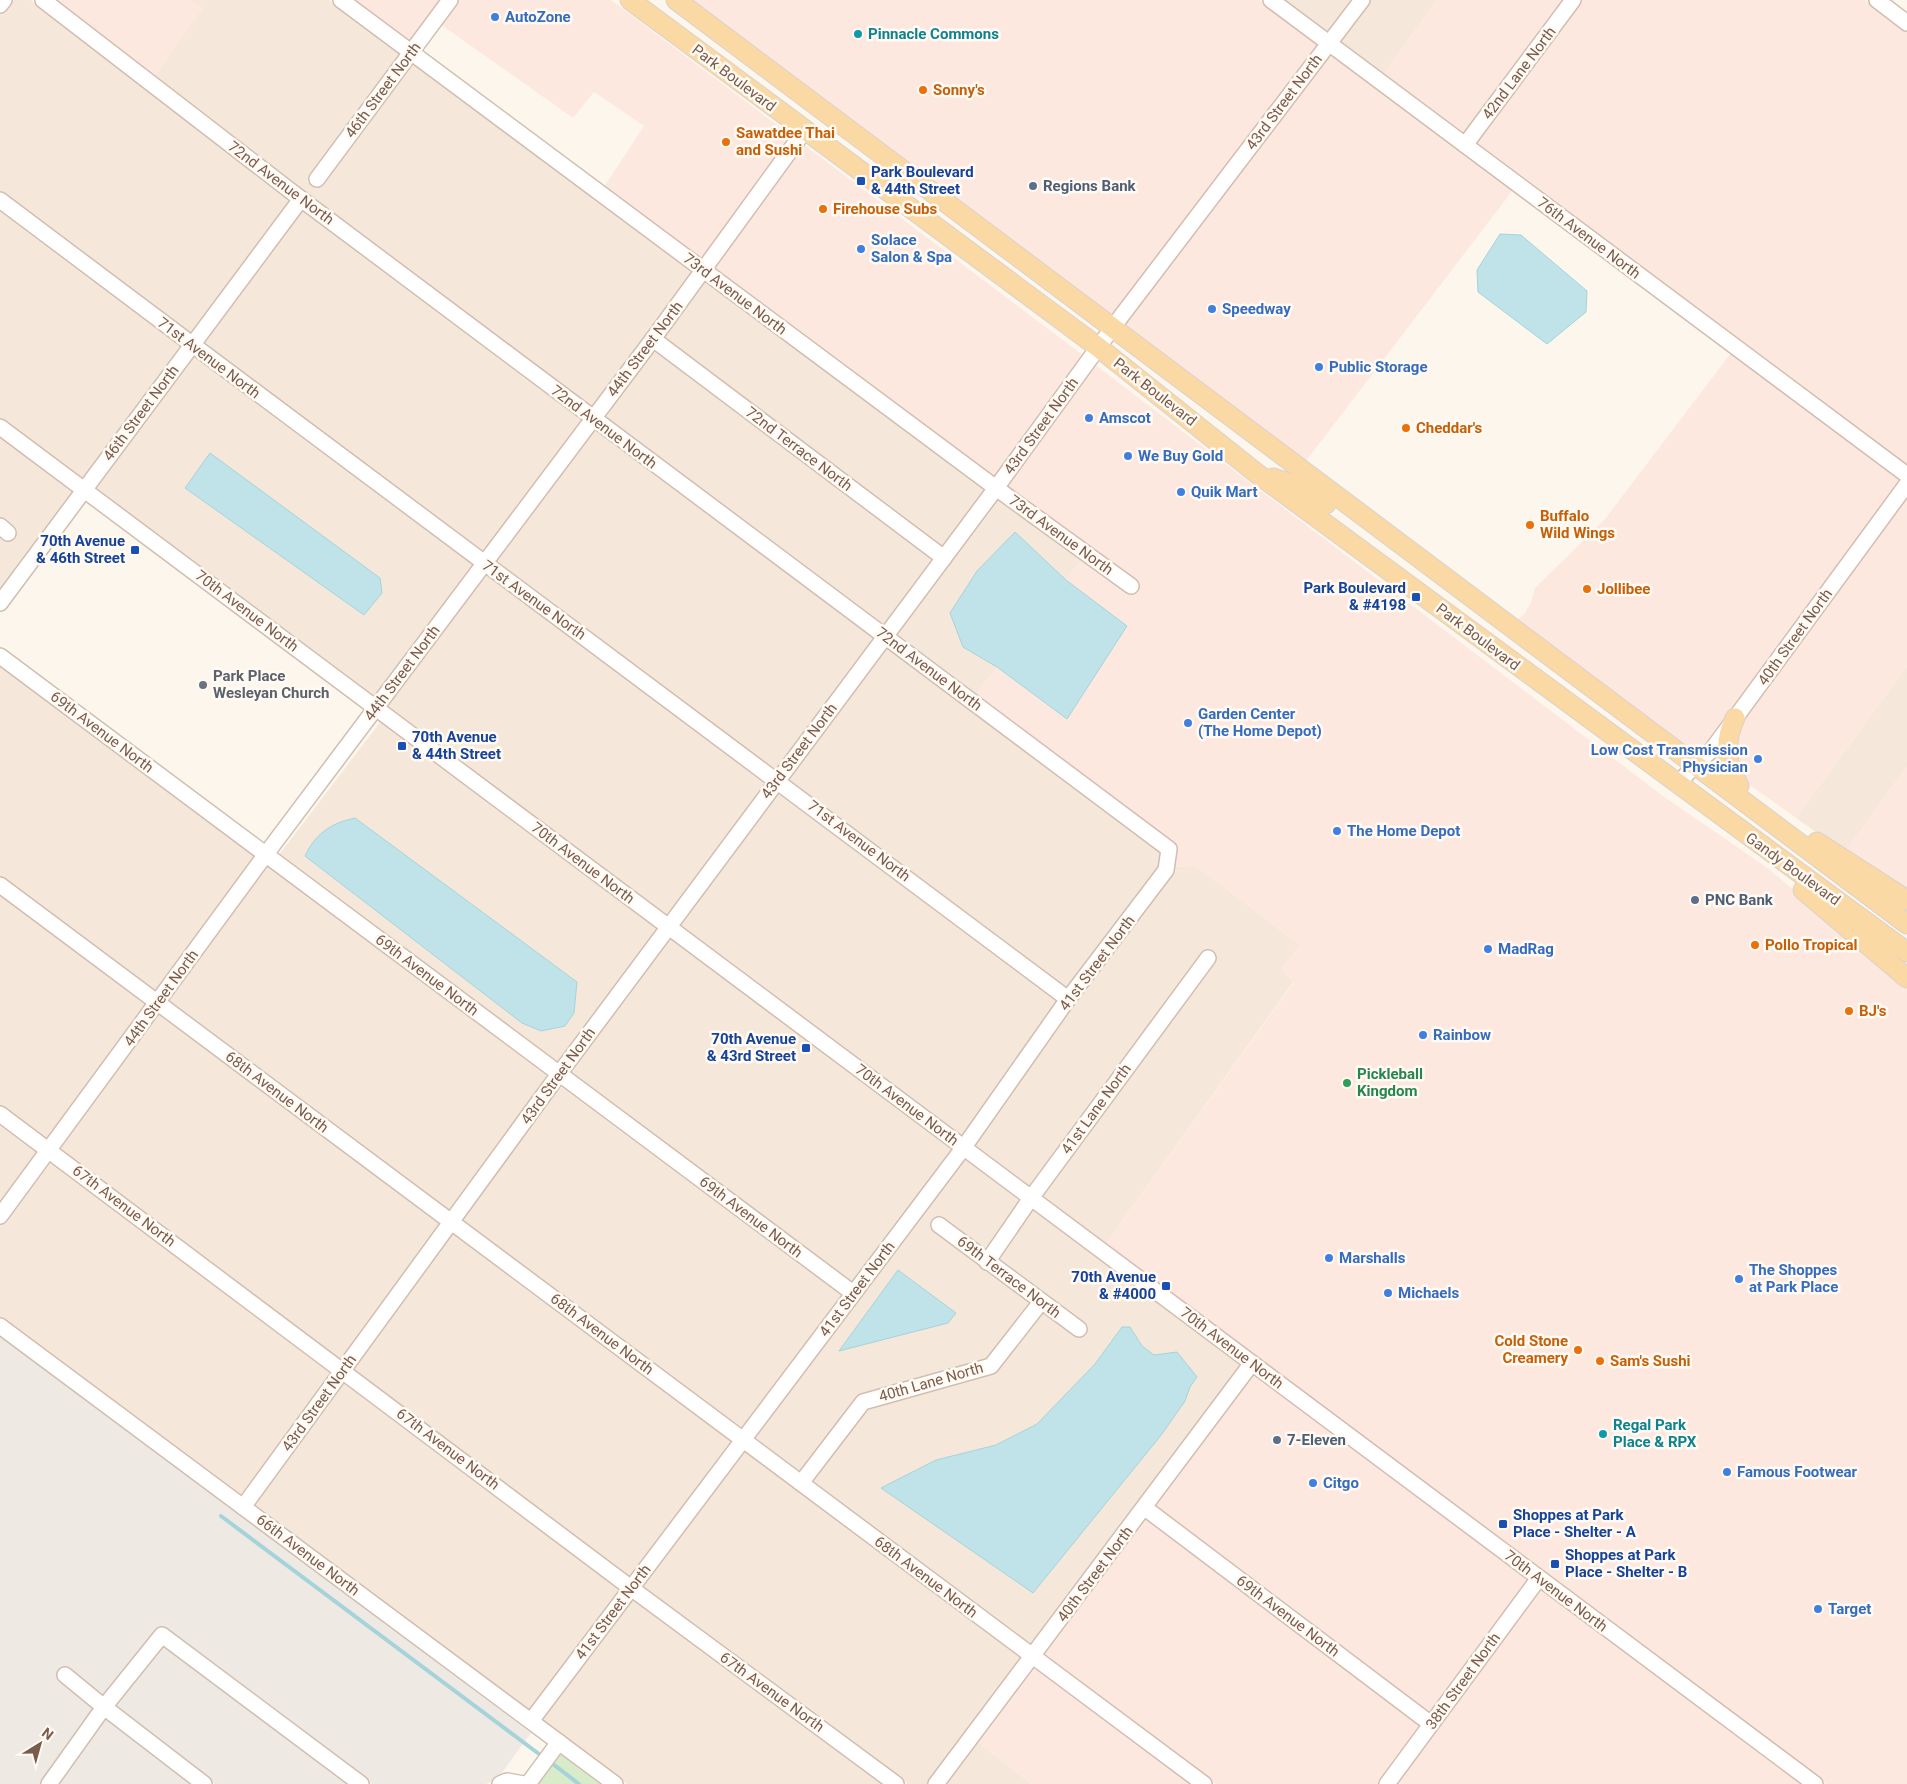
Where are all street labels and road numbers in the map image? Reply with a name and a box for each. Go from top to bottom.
street label: 42nd Lane North [1478,23,1560,123]
street label: 46th Street North [341,39,425,141]
street label: Park Boulevard [689,41,779,115]
street label: 43rd Street North [1242,51,1326,153]
street label: 72nd Avenue North [224,137,338,229]
street label: 76th Avenue North [1534,193,1644,283]
street label: 73rd Avenue North [680,249,790,339]
street label: 44th Street North [603,298,687,400]
street label: 71st Avenue North [154,314,264,402]
street label: Park Boulevard [1110,354,1200,430]
street label: 46th Street North [99,362,183,464]
street label: 43rd Street North [1000,374,1082,478]
street label: 72nd Avenue North [547,381,661,473]
street label: 72nd Terrace North [742,403,856,495]
street label: 73rd Avenue North [1005,491,1117,579]
street label: 71st Avenue North [479,556,589,644]
street label: 70th Avenue North [192,566,302,656]
street label: 40th Street North [1754,585,1836,689]
street label: Park Boulevard [1433,600,1523,674]
street label: 44th Street North [360,622,444,724]
street label: 72nd Avenue North [872,623,986,715]
street label: 69th Avenue North [47,687,157,777]
street label: 43rd Street North [757,700,841,802]
street label: 71st Avenue North [804,797,914,885]
street label: 70th Avenue North [528,818,638,908]
street label: Gandy Boulevard [1742,829,1844,909]
street label: 41st Street North [1055,912,1139,1014]
street label: 69th Avenue North [372,930,482,1020]
street label: 44th Street North [120,946,202,1050]
street label: 43rd Street North [517,1024,599,1128]
street label: 68th Avenue North [222,1047,332,1137]
street label: 70th Avenue North [852,1060,962,1150]
street label: 41st Lane North [1057,1060,1135,1158]
street label: 67th Avenue North [69,1161,179,1251]
street label: 69th Avenue North [696,1172,806,1262]
street label: 69th Terrace North [954,1232,1064,1322]
street label: 41st Street North [815,1238,899,1340]
street label: 68th Avenue North [547,1289,657,1379]
street label: 70th Avenue North [1177,1303,1287,1393]
street label: 43rd Street North [278,1351,360,1455]
street label: 40th Lane North [877,1358,985,1406]
street label: 67th Avenue North [393,1404,503,1494]
street label: 66th Avenue North [253,1510,363,1600]
street label: 40th Street North [1053,1523,1137,1625]
street label: 68th Avenue North [871,1532,981,1622]
street label: 70th Avenue North [1501,1546,1611,1636]
street label: 41st Street North [571,1561,655,1663]
street label: 69th Avenue North [1233,1571,1343,1661]
street label: 38th Street North [1422,1629,1504,1733]
street label: 67th Avenue North [716,1648,828,1736]

